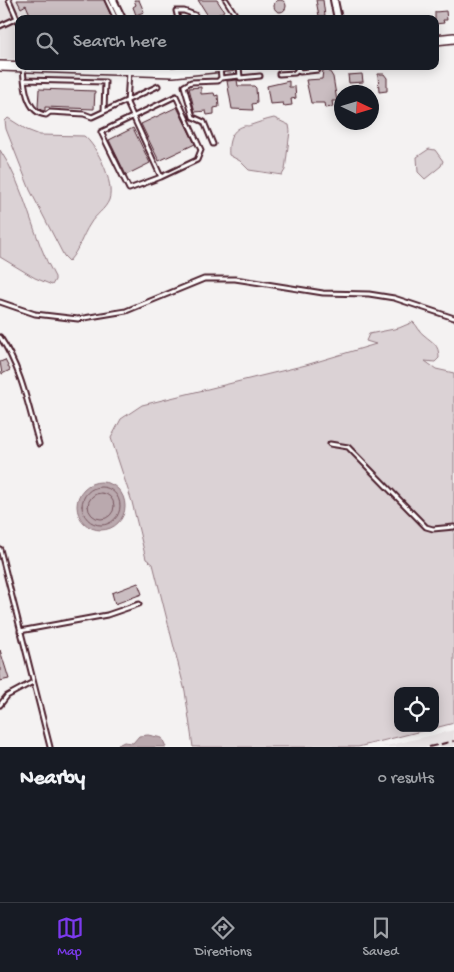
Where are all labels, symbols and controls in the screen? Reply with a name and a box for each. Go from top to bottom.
search box [15,15,439,70]
icon: search [33,29,61,57]
text: Search here [73,31,167,54]
north arrow [334,85,379,130]
map controls [394,687,439,732]
button: locate [394,687,439,732]
text: Nearby [20,767,85,792]
text: 0 results [378,770,434,789]
tab: Map [56,914,84,961]
tab: Directions [195,914,252,961]
tab: Saved [363,914,398,961]

